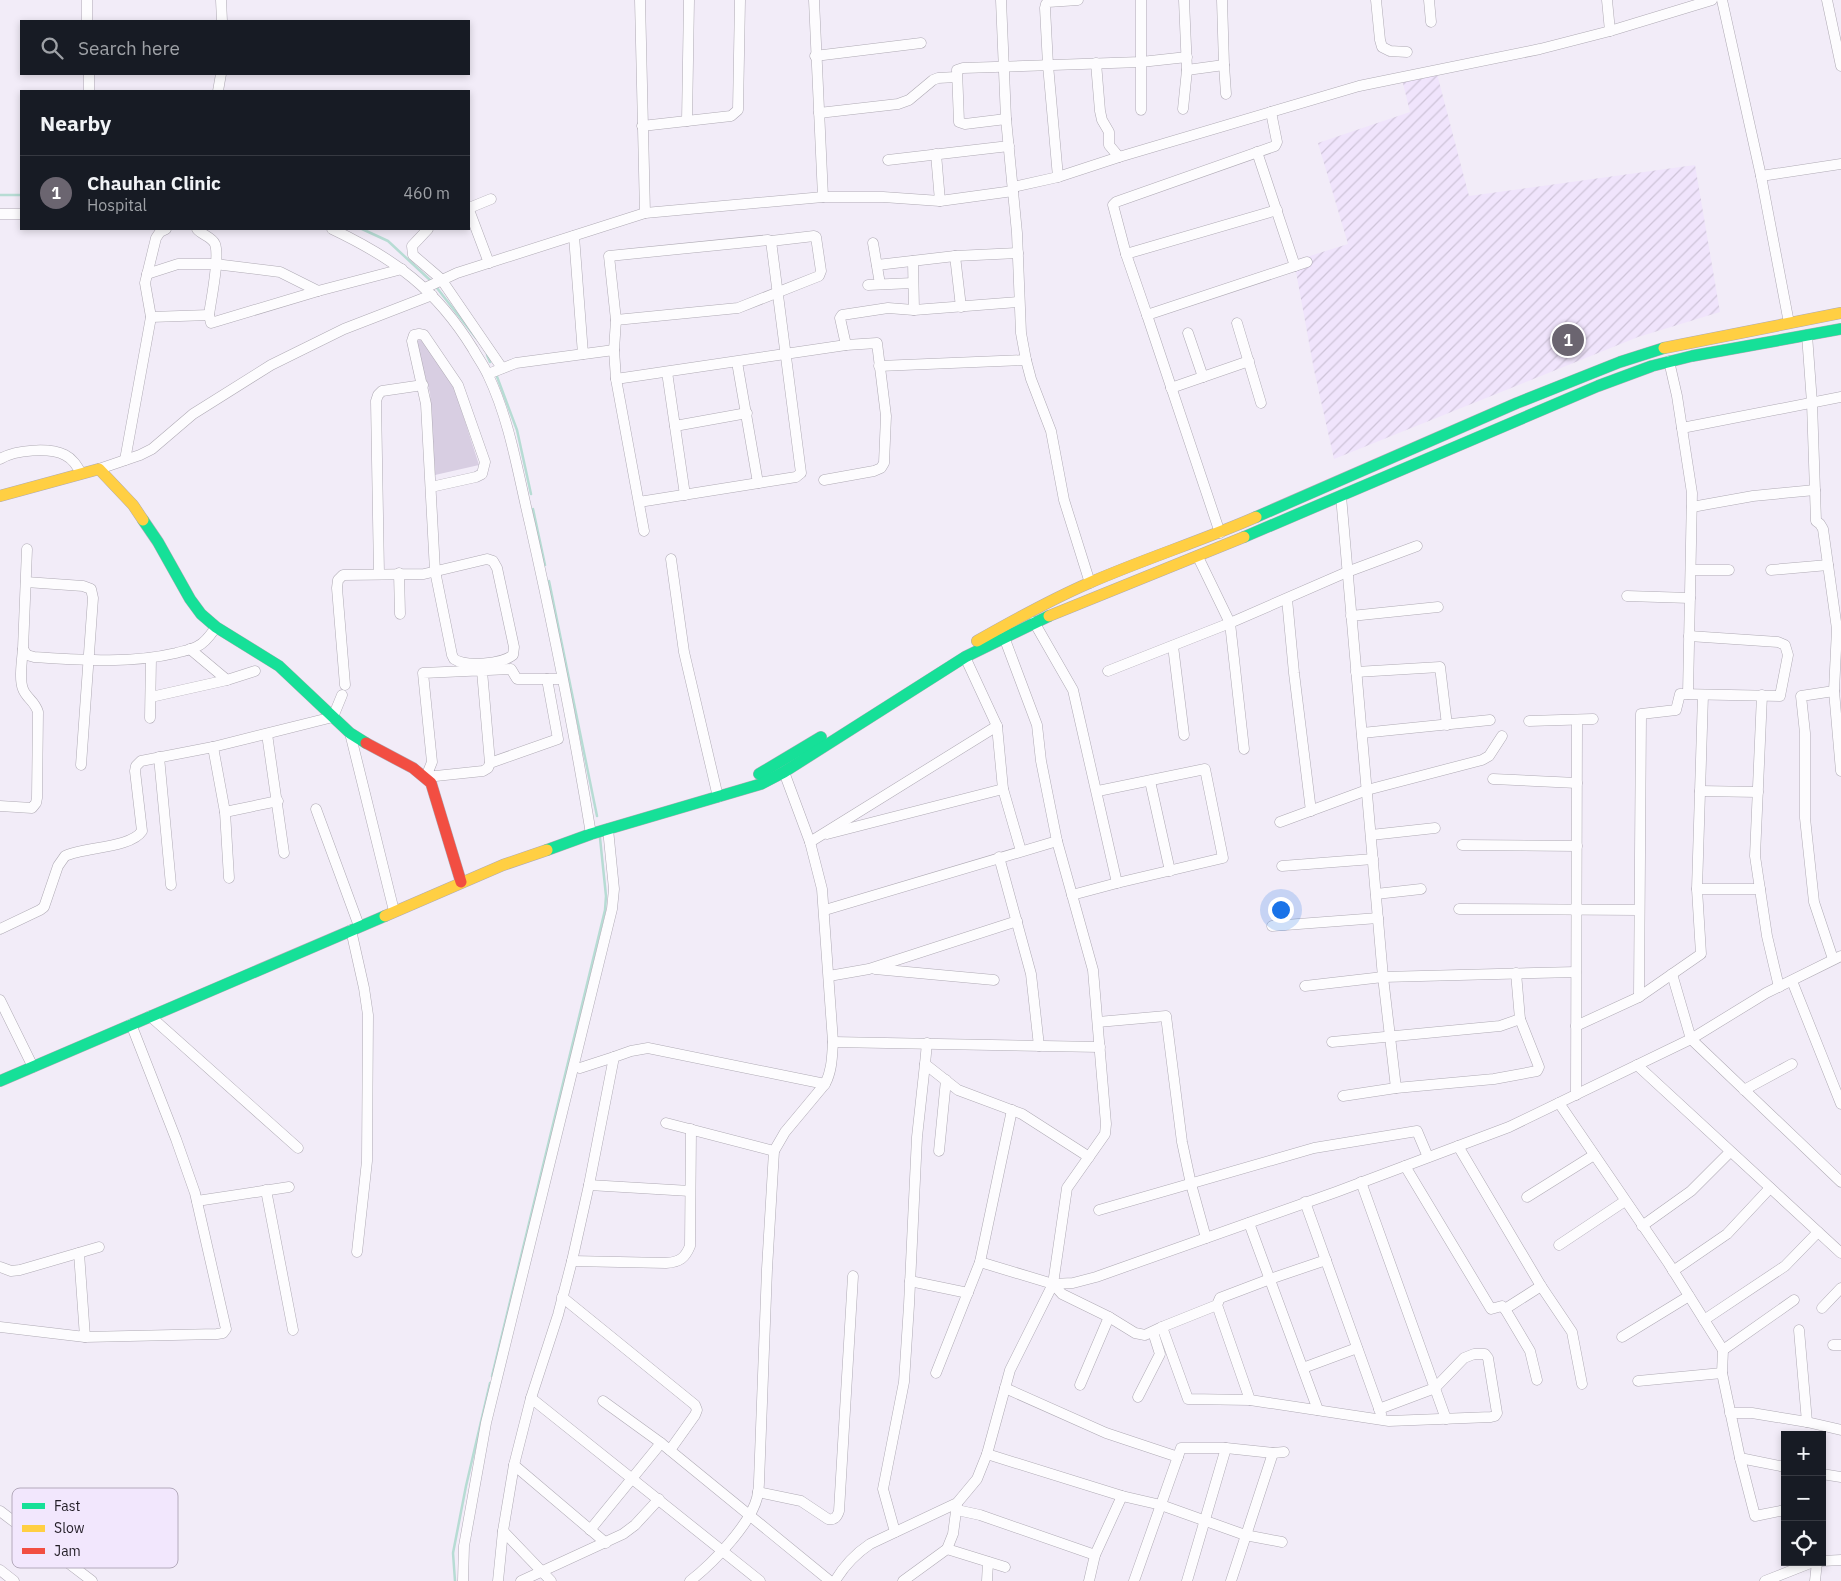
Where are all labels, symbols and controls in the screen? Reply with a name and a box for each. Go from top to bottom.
search box [20,20,470,75]
icon: search [38,34,66,62]
text: Search here [78,36,180,60]
text: Nearby [40,109,111,137]
text: Chauhan Clinic [87,171,221,195]
text: 1 [51,183,61,203]
text: 460 m [403,183,450,203]
text: Hospital [87,195,147,215]
pin: 1 [1552,321,1584,359]
your location [1268,897,1294,923]
map controls [1781,1431,1826,1566]
button: + [1781,1431,1826,1476]
button: − [1781,1476,1826,1521]
legend [12,1488,178,1568]
text: Fast [54,1497,80,1515]
text: Slow [54,1519,85,1537]
button: locate [1781,1521,1826,1566]
text: Jam [54,1542,81,1560]

